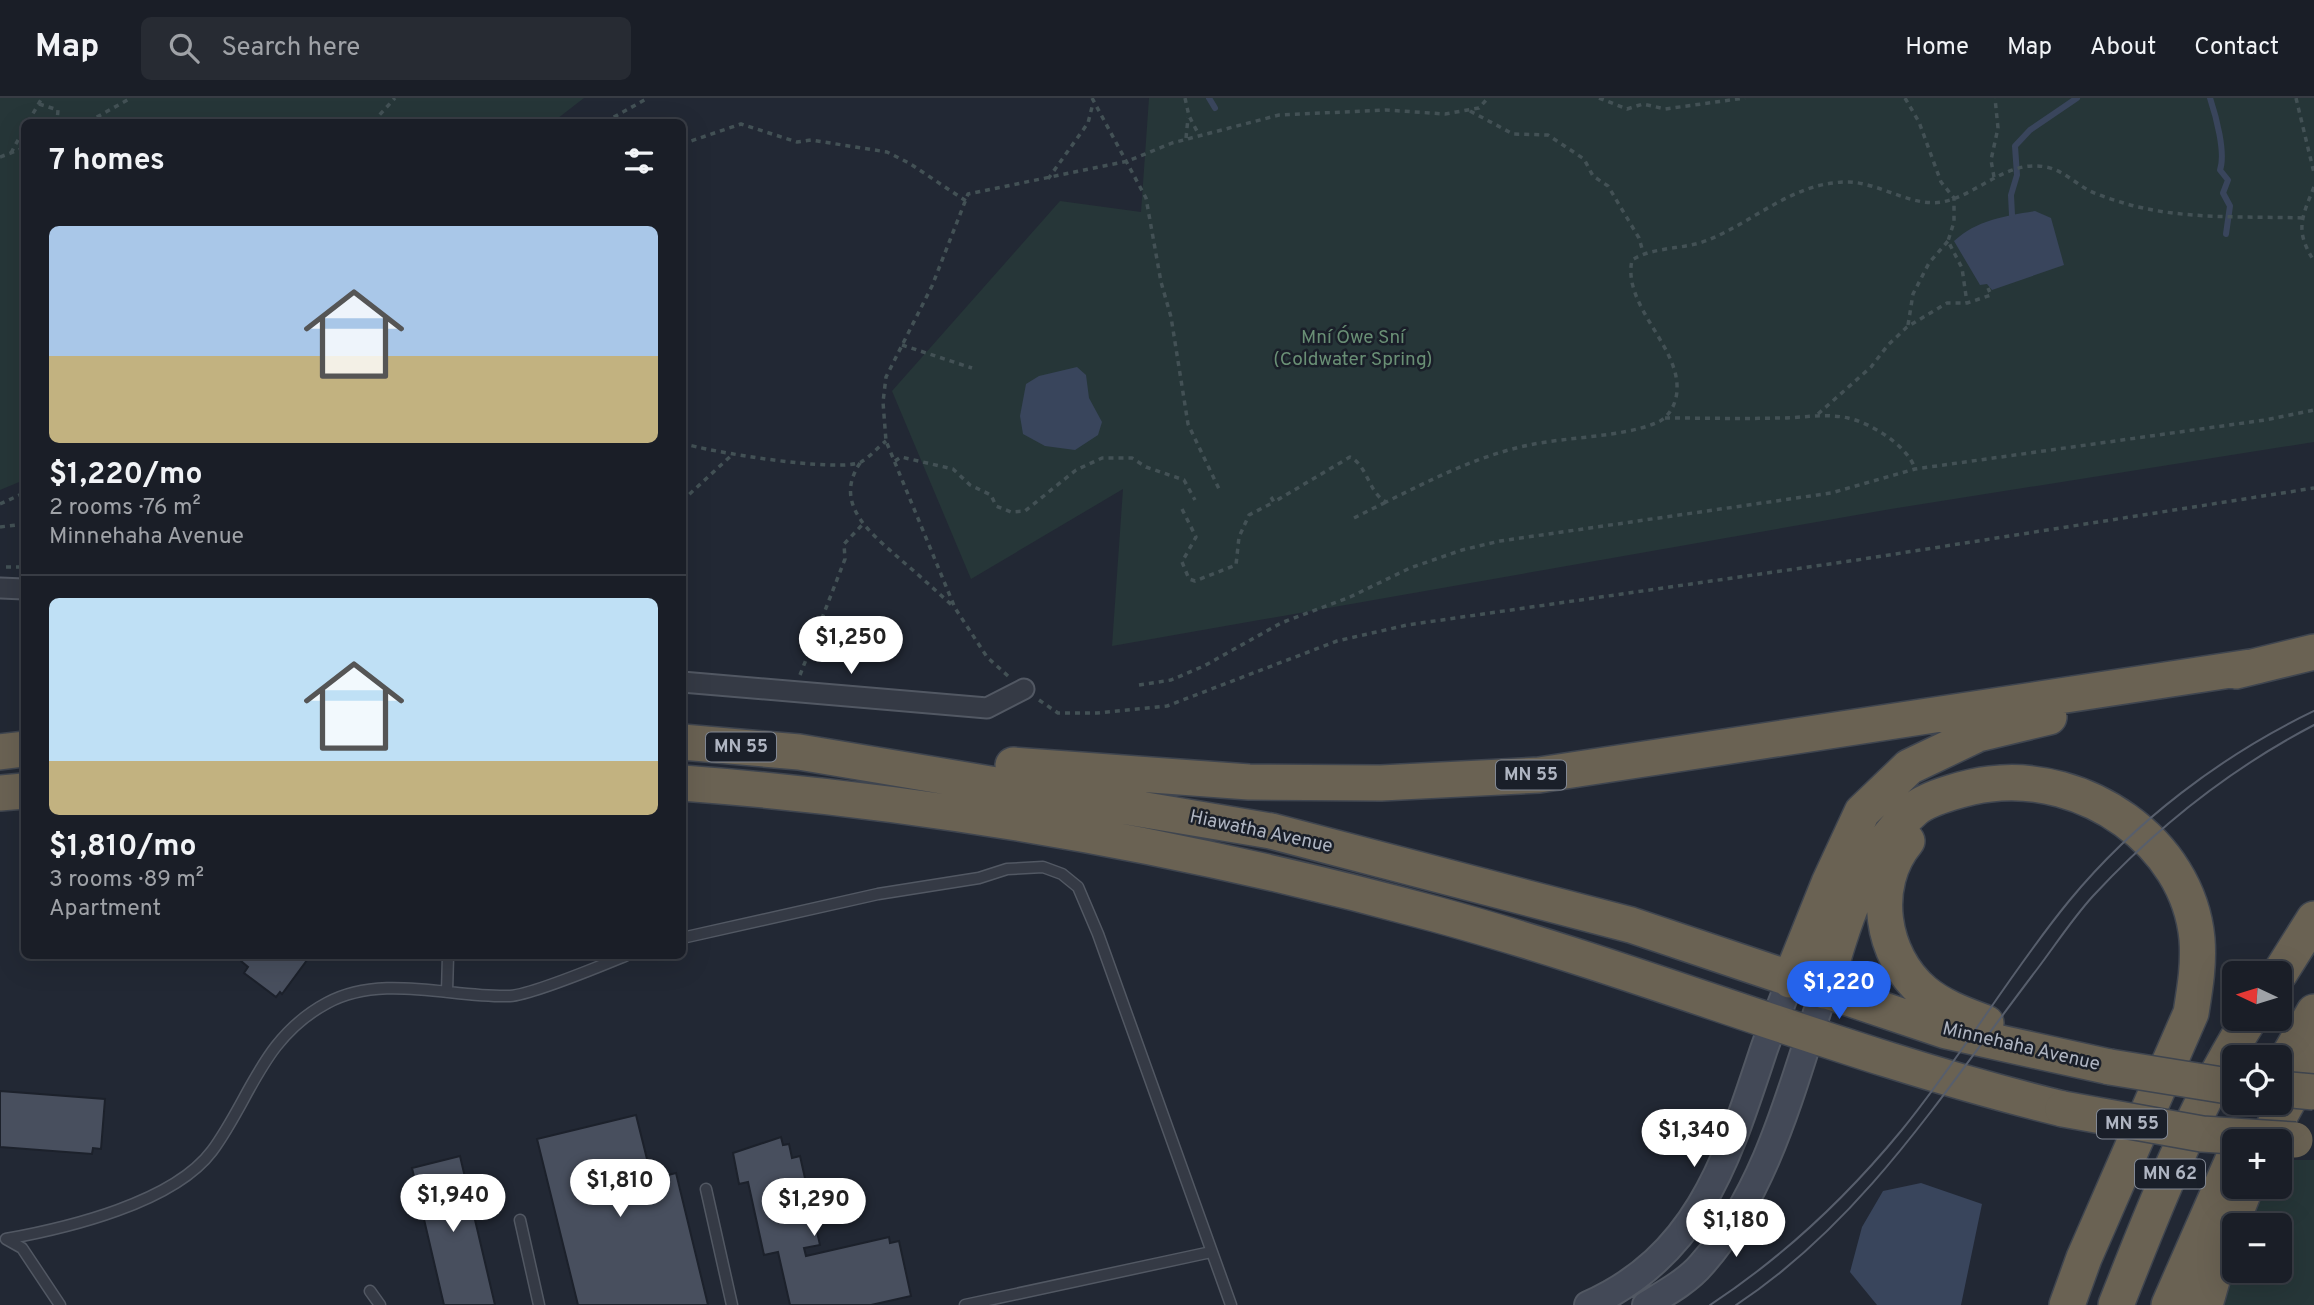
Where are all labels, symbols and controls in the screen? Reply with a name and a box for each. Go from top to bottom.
search box [141,17,631,80]
text: Map [35,27,99,69]
icon: search [165,29,203,67]
text: Search here [221,32,360,65]
text: Home [1905,33,1969,63]
text: Map [2007,33,2052,63]
text: About [2090,33,2156,63]
text: Contact [2194,33,2279,63]
icon: filters [620,142,658,180]
text: 7 homes [49,143,165,180]
icon: home [291,271,417,397]
park label: Mní Ówe Sní (Coldwater Spring) [1273,325,1433,372]
text: $1,220/mo [49,457,202,494]
text: 2 rooms · 76 m² [49,494,201,523]
text: Minnehaha Avenue [49,523,244,552]
pin: $1,250 [794,616,908,676]
text: $1,250 [815,624,887,653]
icon: home [291,643,417,769]
road number: MN 55 [706,732,776,762]
road number: MN 55 [1496,760,1566,790]
street label: Hiawatha Avenue [1187,805,1335,859]
text: $1,810/mo [49,829,197,866]
text: 3 rooms · 89 m² [49,866,204,895]
text: Apartment [49,895,161,924]
north arrow [2222,961,2292,1031]
map controls [2222,961,2292,1283]
pin: $1,220 [1782,962,1896,1021]
text: $1,220 [1803,969,1875,998]
street label: Minnehaha Avenue [1940,1017,2102,1077]
button: locate [2222,1045,2292,1115]
pin: $1,340 [1637,1110,1751,1169]
road number: MN 55 [2097,1110,2167,1139]
text: $1,340 [1658,1117,1730,1146]
button: + [2222,1129,2292,1199]
pin: $1,810 [563,1160,677,1219]
road number: MN 62 [2135,1160,2205,1189]
text: $1,810 [586,1167,654,1196]
pin: $1,940 [396,1174,510,1234]
pin: $1,290 [757,1178,871,1238]
text: $1,940 [416,1182,490,1211]
text: $1,290 [778,1186,850,1215]
pin: $1,180 [1679,1200,1793,1259]
text: $1,180 [1702,1207,1770,1236]
button: − [2222,1213,2292,1283]

